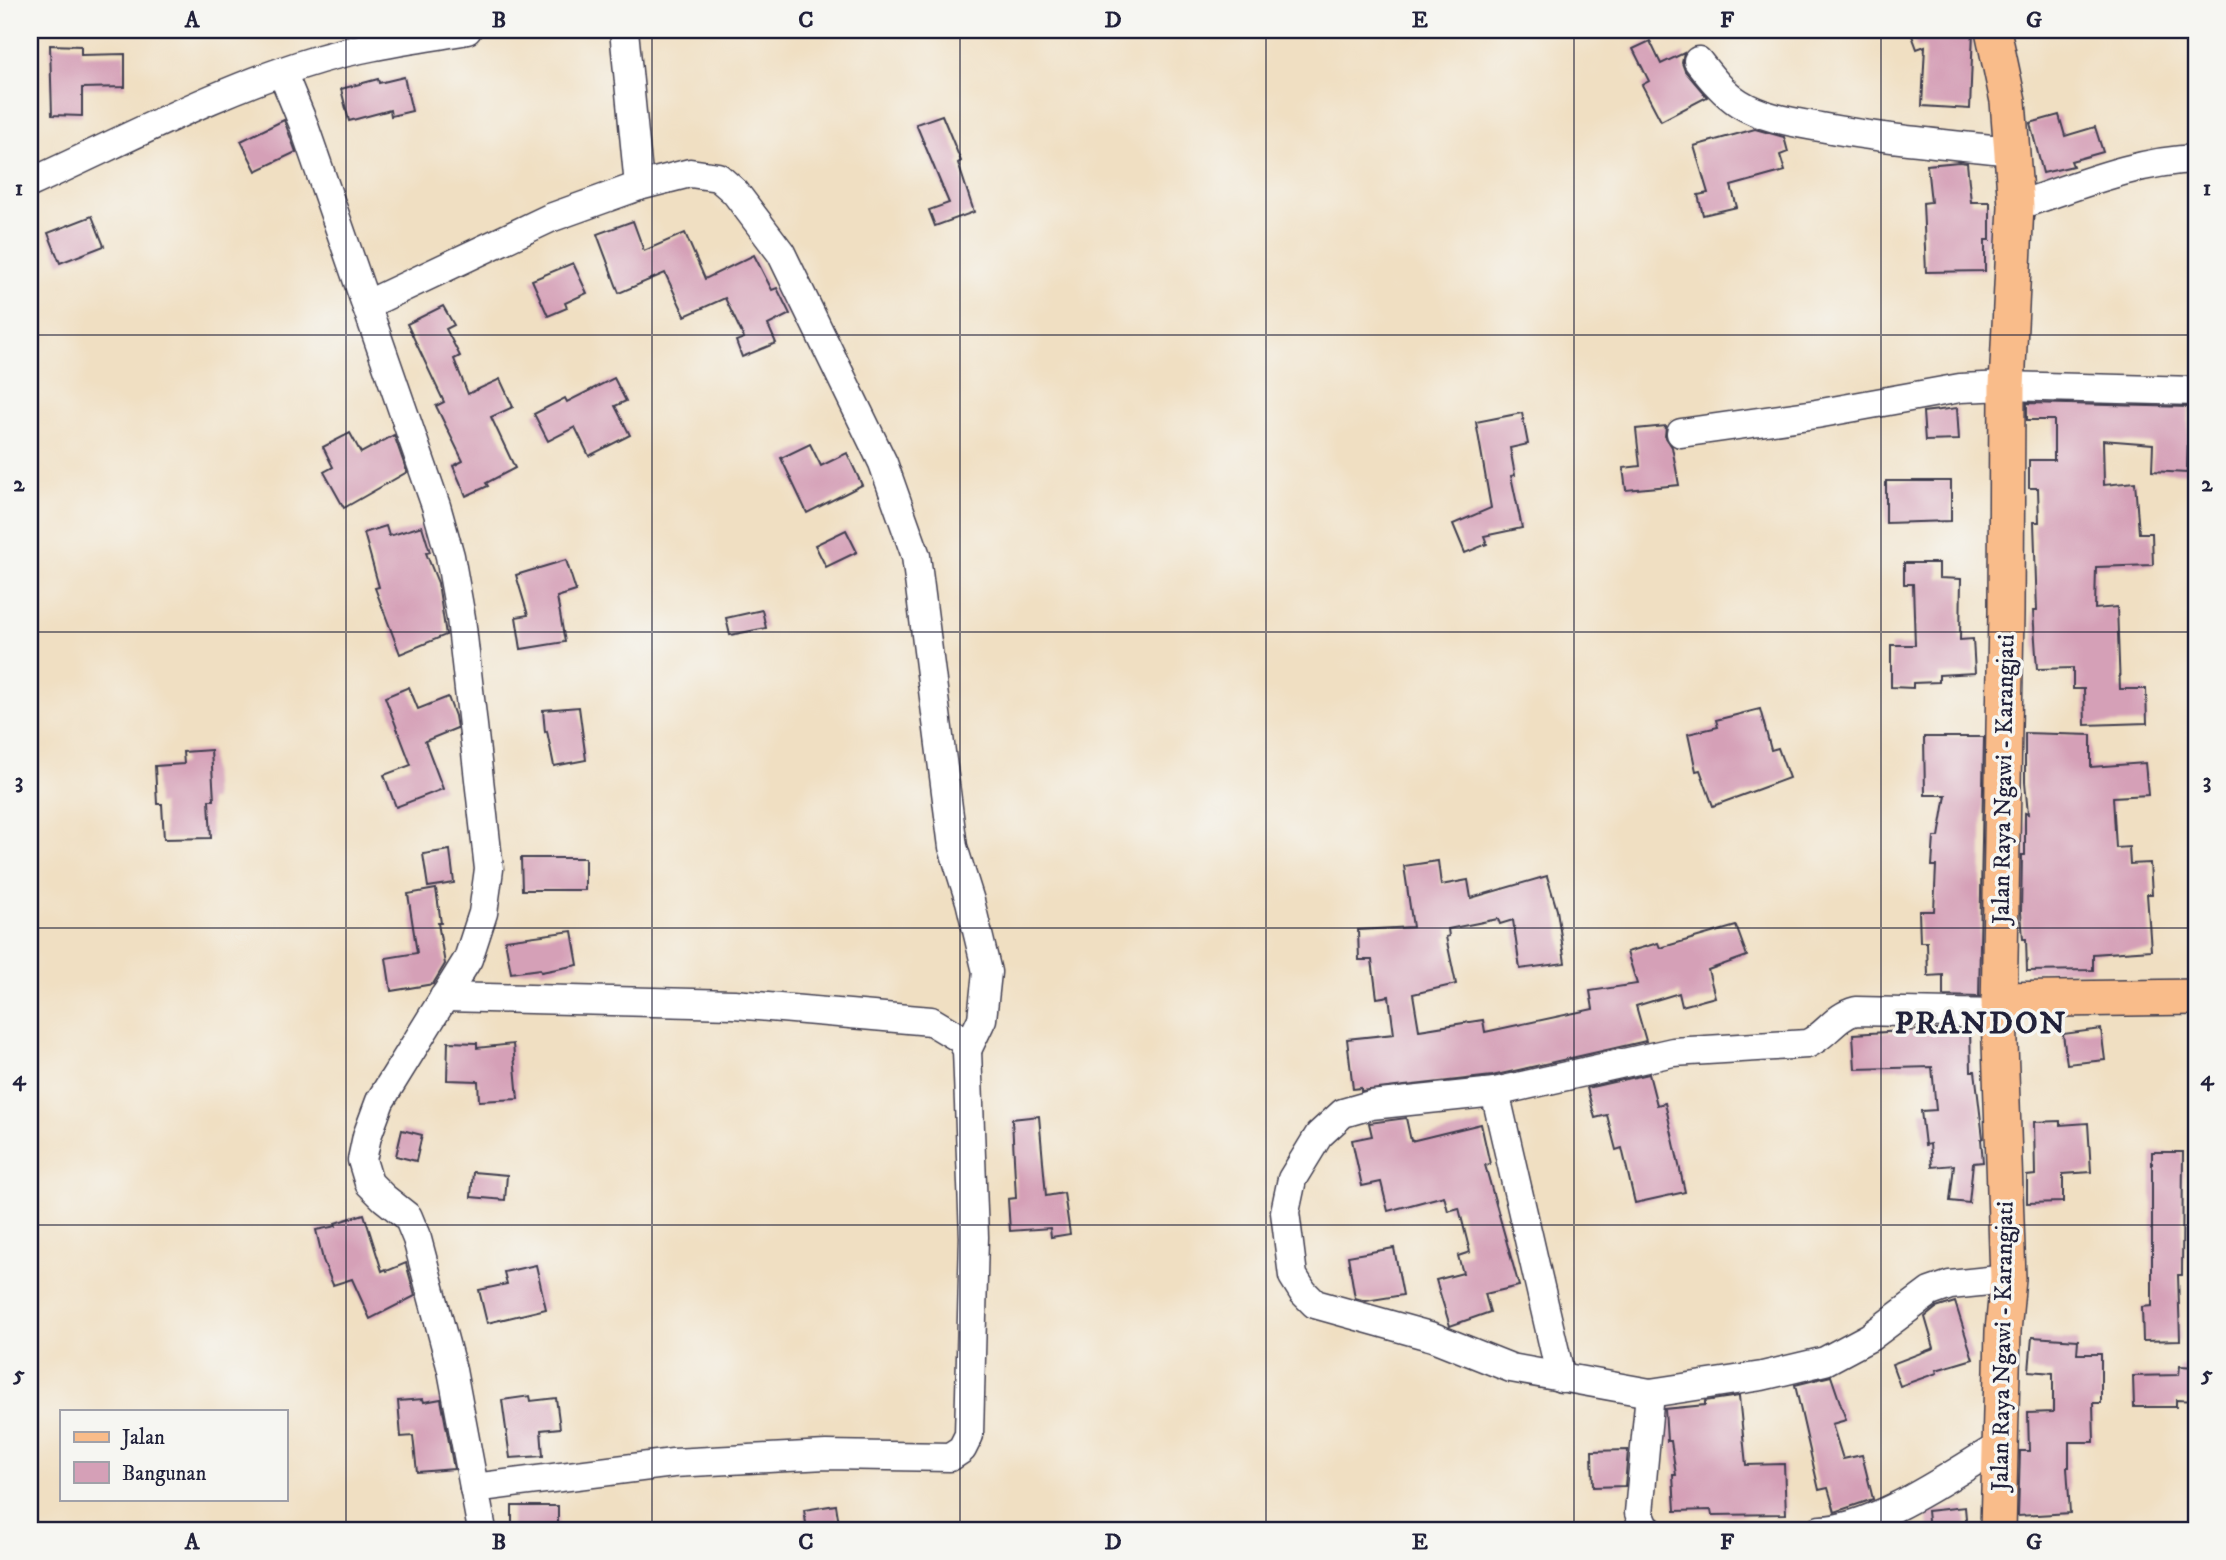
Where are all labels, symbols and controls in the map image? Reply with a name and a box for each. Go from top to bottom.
text: A [184,6,201,35]
text: B [492,6,506,35]
text: C [798,6,814,35]
text: D [1104,6,1122,35]
text: E [1412,6,1428,35]
text: F [1720,6,1735,35]
text: G [2026,6,2042,35]
text: 1 [15,174,23,203]
text: 1 [2203,174,2211,203]
text: 2 [13,470,25,499]
text: 2 [2201,470,2213,499]
street label: Jalan Raya Ngawi - Karangjati [1986,634,2022,926]
text: 3 [15,767,23,796]
text: 3 [2203,767,2211,796]
district label: PRANDON [1895,1004,2067,1044]
text: 4 [12,1064,27,1093]
text: 4 [2200,1064,2215,1093]
street label: Jalan Raya Ngawi - Karangjati [1985,1201,2021,1493]
text: 5 [12,1360,25,1389]
text: 5 [2200,1360,2213,1389]
legend [60,1410,287,1500]
text: Jalan [120,1425,165,1451]
text: Bangunan [122,1461,206,1487]
text: A [184,1528,201,1557]
text: B [492,1528,506,1557]
text: C [798,1528,814,1557]
text: D [1104,1528,1122,1557]
text: E [1412,1528,1428,1557]
text: F [1720,1528,1735,1557]
text: G [2026,1528,2042,1557]

